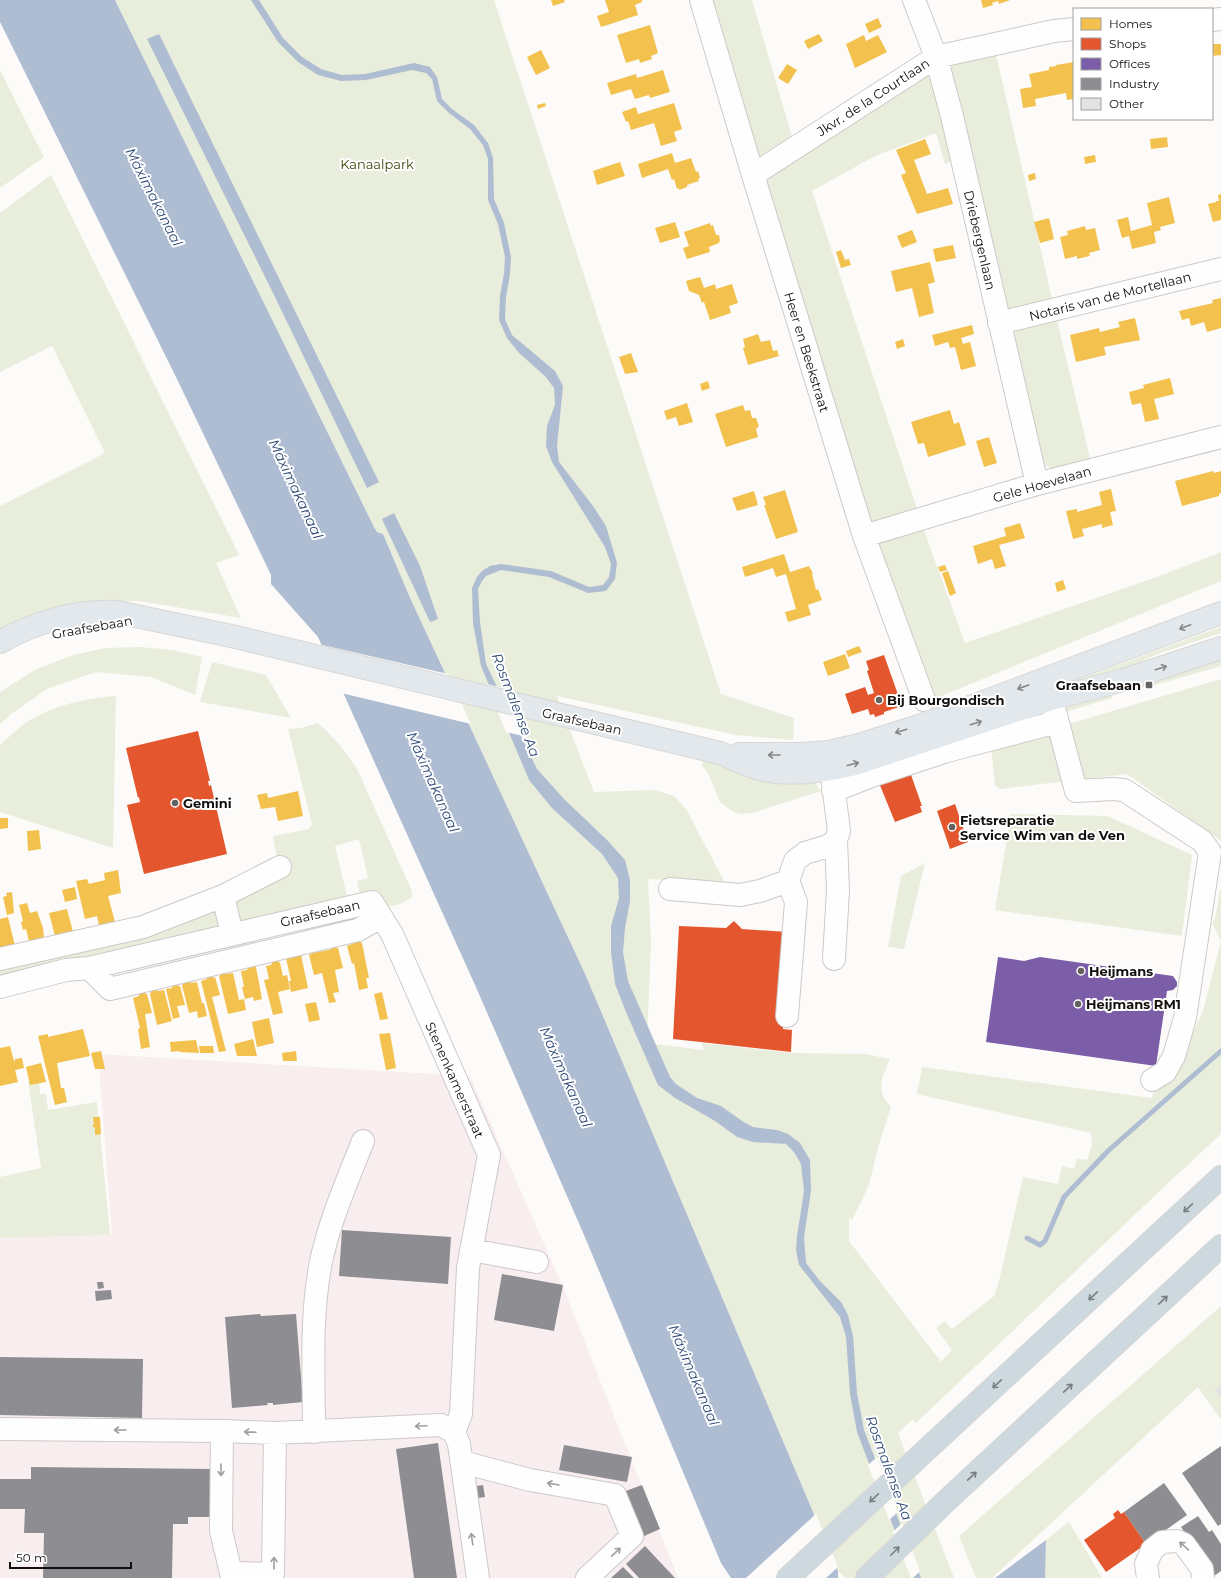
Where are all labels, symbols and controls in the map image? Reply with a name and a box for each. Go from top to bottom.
legend [1073,8,1213,120]
text: Homes [1109,16,1152,31]
text: Shops [1109,36,1146,51]
street label: Jkvr. de la Courtlaan [813,55,932,140]
text: Offices [1109,56,1150,71]
text: Industry [1109,76,1159,91]
text: Other [1109,96,1144,111]
water label: Máximakanaal [121,145,187,249]
park label: Kanaalpark [340,156,414,172]
street label: Driebergenlaan [961,188,999,292]
street label: Notaris van de Mortellaan [1027,268,1193,324]
street label: Heer en Beekstraat [781,290,833,414]
water label: Máximakanaal [265,436,327,542]
street label: Gele Hoevelaan [991,462,1093,506]
street label: Graafsebaan [50,612,134,642]
one-way arrow [1179,623,1191,631]
water label: Rosmalense Aa [488,650,544,760]
one-way arrow [1154,664,1167,671]
place label: Graafsebaan [1056,677,1141,693]
marker: Graafsebaan [1144,680,1154,690]
one-way arrow [1018,683,1030,691]
place label: Bij Bourgondisch [887,692,1005,708]
marker: Bij Bourgondisch [874,695,884,705]
street label: Graafsebaan [540,704,624,738]
one-way arrow [970,719,983,726]
one-way arrow [896,728,908,736]
water label: Máximakanaal [403,729,463,835]
one-way arrow [768,751,781,759]
one-way arrow [846,760,859,767]
place label: Gemini [183,795,232,811]
marker: Gemini [170,798,180,808]
place label: Fietsreparatie Service Wim van de Ven [960,812,1125,843]
marker: Fietsreparatie Service Wim van de Ven [947,822,957,832]
street label: Graafsebaan [278,896,362,930]
place label: Heijmans [1089,963,1153,979]
marker: Heijmans [1076,966,1086,976]
place label: Heijmans RM1 [1086,996,1181,1012]
marker: Heijmans RM1 [1073,999,1083,1009]
street label: Stenenkamerstraat [422,1019,488,1141]
water label: Máximakanaal [536,1024,596,1130]
one-way arrow [1183,1203,1193,1212]
one-way arrow [1088,1292,1098,1301]
one-way arrow [1158,1295,1168,1304]
water label: Máximakanaal [665,1322,724,1429]
one-way arrow [992,1380,1002,1389]
one-way arrow [1062,1384,1072,1393]
water label: Rosmalense Aa [862,1413,916,1523]
one-way arrow [415,1423,428,1430]
one-way arrow [114,1426,127,1434]
one-way arrow [244,1428,257,1436]
one-way arrow [217,1463,225,1476]
one-way arrow [967,1472,977,1481]
one-way arrow [547,1480,560,1488]
one-way arrow [870,1493,880,1502]
one-way arrow [468,1533,476,1546]
one-way arrow [1178,1541,1189,1550]
scale bar [10,1544,131,1570]
one-way arrow [890,1546,900,1556]
one-way arrow [610,1547,621,1556]
text: 50 m [16,1550,47,1565]
one-way arrow [270,1557,277,1570]

